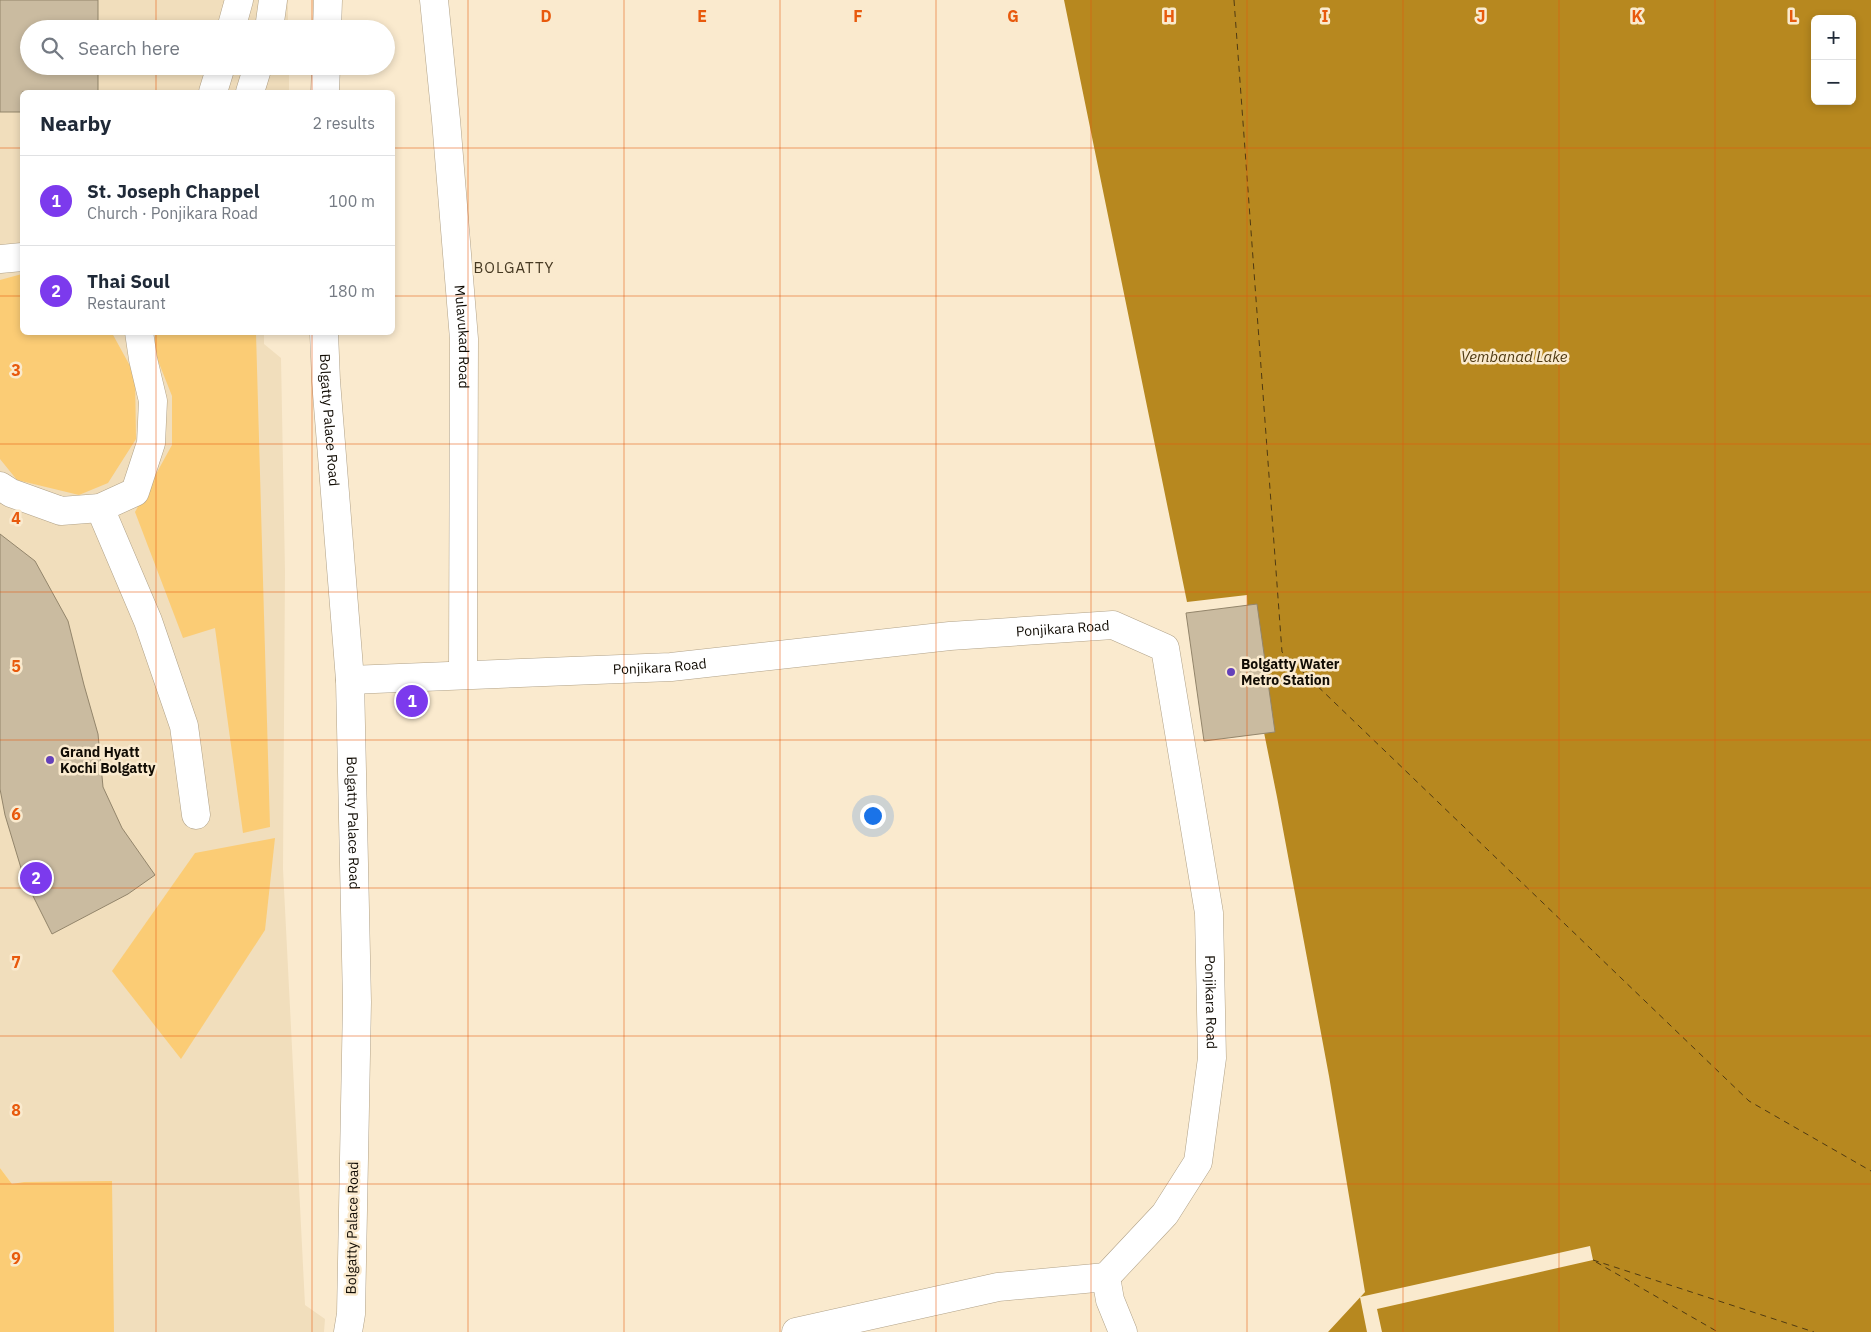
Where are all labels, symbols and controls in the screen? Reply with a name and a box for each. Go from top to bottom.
text: D [540,6,552,26]
text: E [697,6,707,26]
text: F [853,6,863,26]
text: G [1007,6,1019,26]
text: H [1163,6,1175,26]
text: I [1322,6,1329,26]
text: J [1477,6,1485,26]
text: K [1631,6,1643,26]
text: L [1789,6,1797,26]
map controls [1811,15,1856,105]
button: + [1811,15,1856,60]
search box [20,20,395,75]
icon: search [38,34,66,62]
text: Search here [78,36,180,60]
button: − [1811,60,1856,105]
text: Nearby [40,109,111,137]
text: 2 results [312,113,375,133]
text: St. Joseph Chappel [87,179,259,203]
text: 1 [51,191,61,211]
text: 100 m [328,191,375,211]
text: Church · Ponjikara Road [87,203,258,223]
district label: BOLGATTY [473,258,555,277]
text: Thai Soul [87,269,170,293]
text: 2 [51,281,61,301]
text: 180 m [328,281,375,301]
street label: Mulavukad Road [451,284,473,389]
text: Restaurant [87,293,166,313]
water label: Vembanad Lake [1461,347,1568,366]
street label: Bolgatty Palace Road [316,353,343,487]
text: 3 [11,360,21,380]
text: 4 [11,508,21,528]
street label: Ponjikara Road [1015,616,1110,641]
street label: Ponjikara Road [612,654,707,678]
place label: Bolgatty Water Metro Station [1241,655,1340,689]
text: 5 [11,656,21,676]
marker: Bolgatty Water Metro Station [1225,666,1237,678]
pin: 1 [396,682,428,720]
place label: Grand Hyatt Kochi Bolgatty [60,743,156,777]
marker: Grand Hyatt Kochi Bolgatty [44,754,56,766]
street label: Bolgatty Palace Road [343,756,364,890]
your location [860,803,886,829]
text: 6 [11,804,21,824]
pin: 2 [20,859,52,897]
text: 7 [11,952,21,972]
street label: Ponjikara Road [1201,955,1221,1049]
text: 8 [11,1100,21,1120]
street label: Bolgatty Palace Road [342,1161,362,1295]
text: 9 [11,1248,21,1268]

